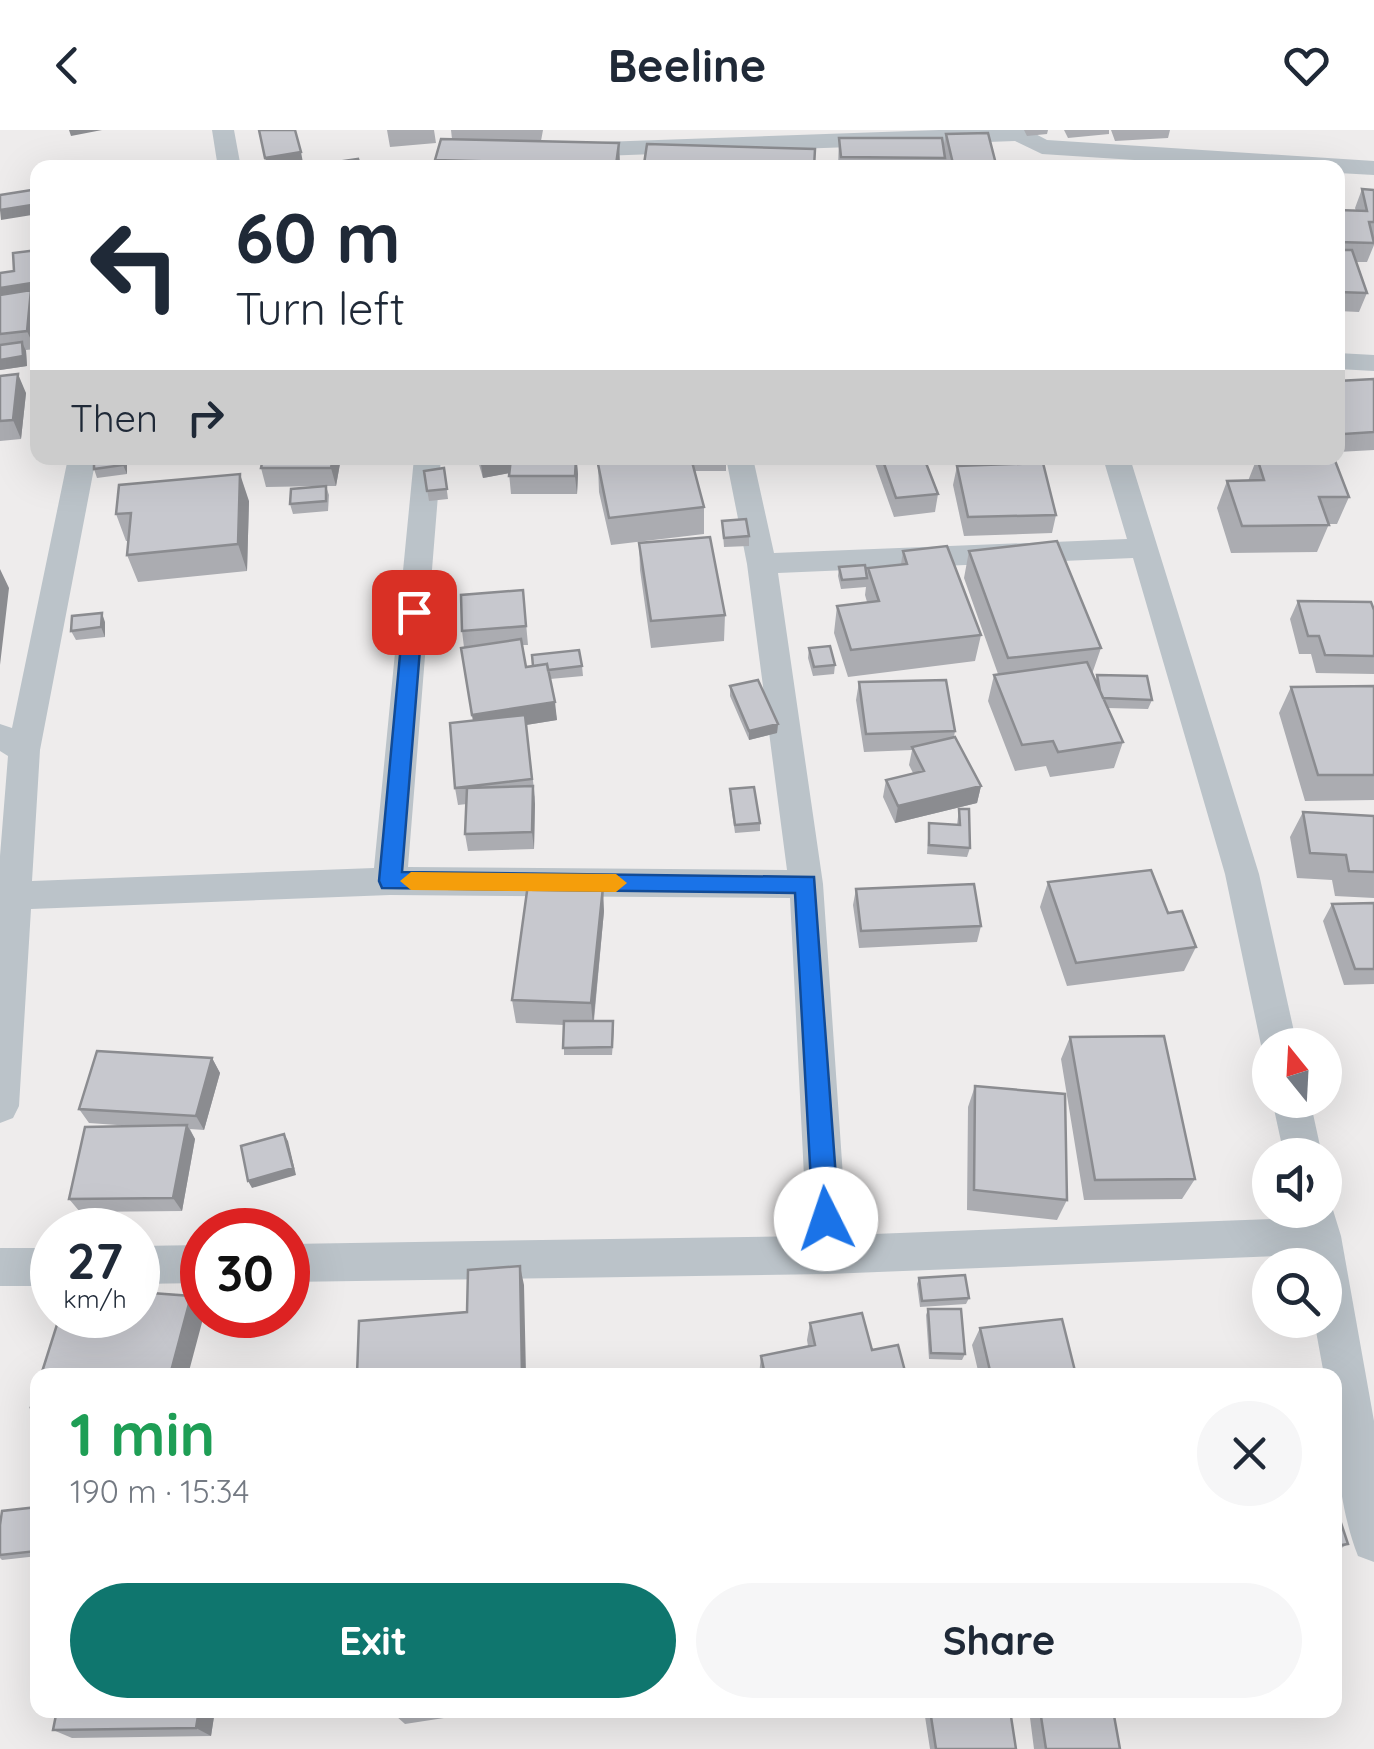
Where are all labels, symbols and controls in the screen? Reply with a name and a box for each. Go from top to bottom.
text: Beeline [608,37,766,93]
icon: back [40,38,95,93]
icon: heart [1279,38,1334,93]
text: 60 m [235,193,401,281]
icon: left [70,200,200,330]
text: Turn left [235,280,405,336]
icon: right [178,390,233,445]
text: Then [70,394,158,442]
pin [372,570,457,655]
icon: arrive [387,585,442,640]
north arrow [1252,1028,1342,1118]
map controls [1252,1028,1342,1338]
button: sound [1252,1138,1342,1228]
position arrow [774,1167,878,1271]
speed limit sign: 30 [180,1208,310,1338]
text: 27 [67,1229,123,1292]
button: search [1252,1248,1342,1338]
text: km/h [63,1283,127,1314]
text: 1 min [70,1396,215,1471]
button: close [1197,1401,1302,1506]
text: 190 m · 15:34 [70,1471,249,1511]
button: Exit [70,1583,676,1698]
button: Share [696,1583,1302,1698]

